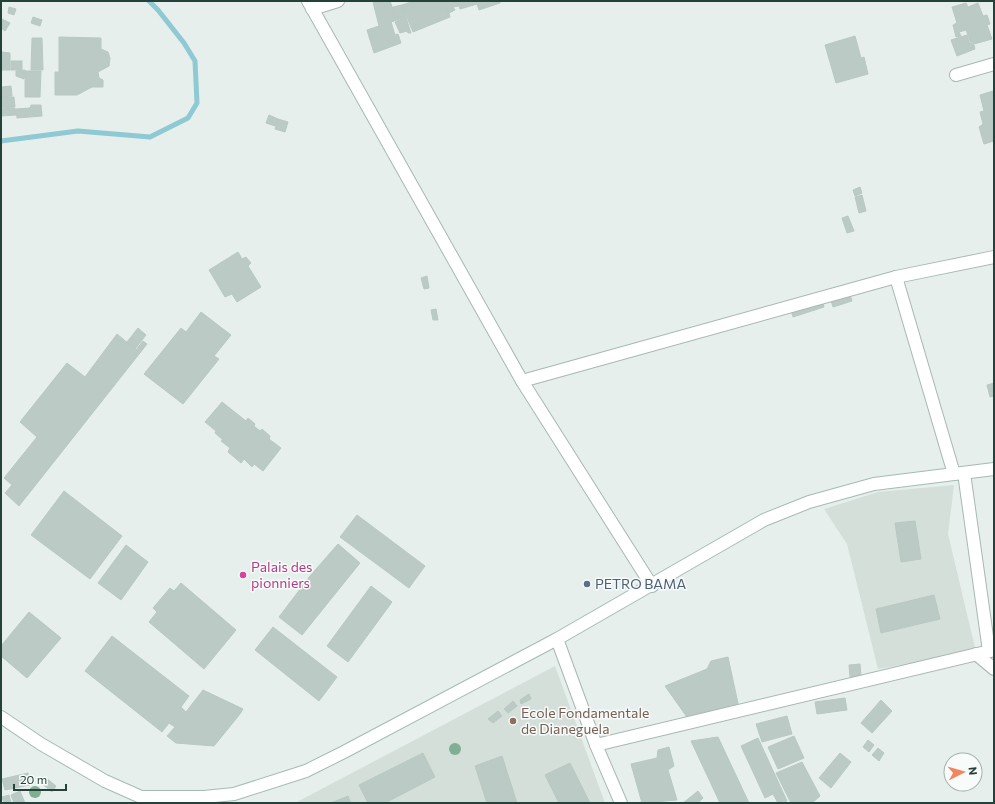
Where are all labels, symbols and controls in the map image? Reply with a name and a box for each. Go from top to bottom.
place label: Palais des pionniers [251,558,312,591]
marker: Palais des pionniers [238,570,248,580]
place label: PETRO BAMA [595,575,686,592]
marker: PETRO BAMA [582,579,592,589]
place label: Ecole Fondamentale de Dianeguela [521,704,649,737]
marker: Ecole Fondamentale de Dianeguela [508,716,518,726]
north arrow [943,752,983,792]
scale bar [14,766,66,792]
text: N [967,766,980,776]
text: 20 m [20,772,47,786]

